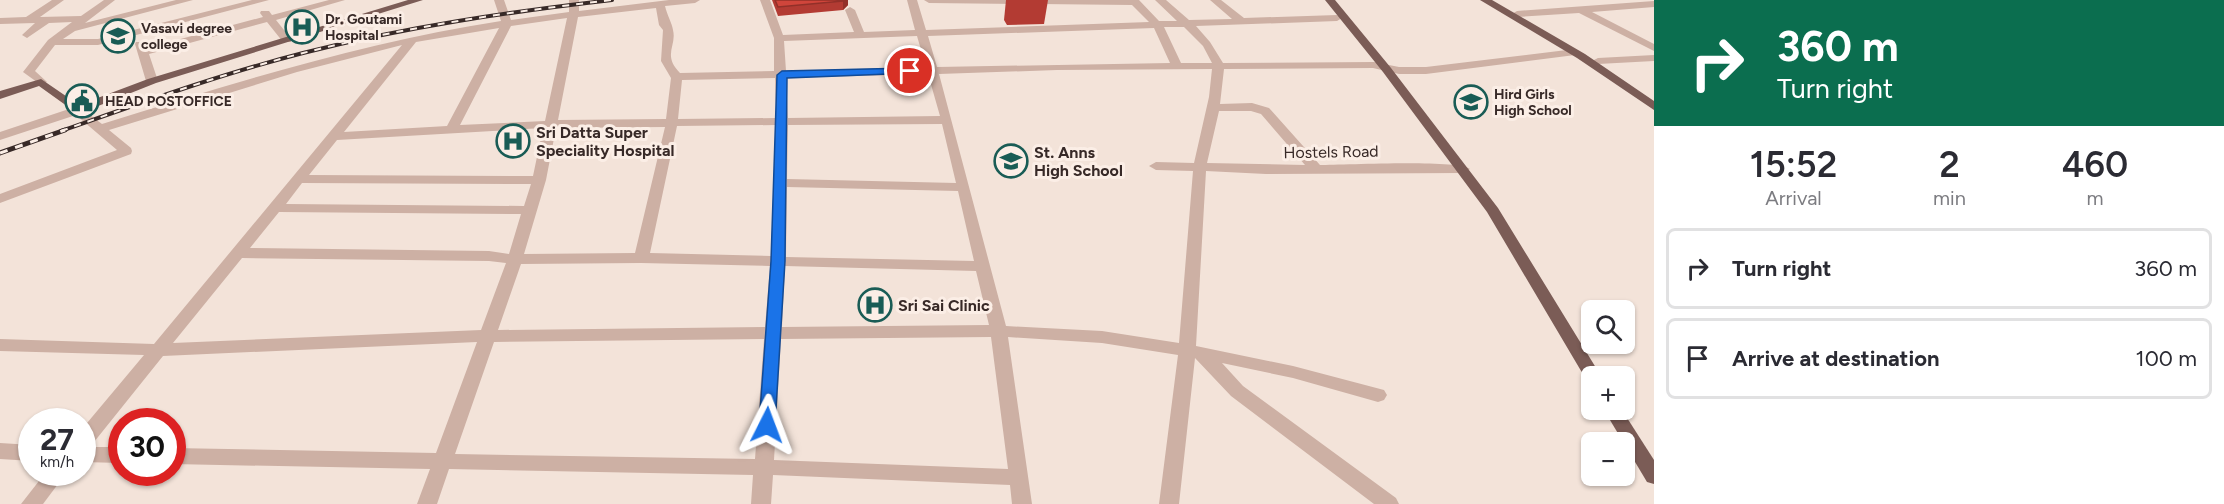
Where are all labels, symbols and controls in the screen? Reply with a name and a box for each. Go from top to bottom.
hospital icon: Dr. Goutami Hospital [284,9,320,45]
place label: Dr. Goutami Hospital [325,11,402,44]
school or university icon: Vasavi degree college [100,18,136,54]
place label: Vasavi degree college [141,20,232,53]
text: 360 m [1777,21,1899,72]
icon: right [1678,24,1756,102]
pin [884,45,935,96]
icon: arrive [893,54,926,87]
text: Turn right [1777,72,1893,105]
public building icon: HEAD POSTOFFICE [64,83,100,119]
school or university icon: Hird Girls High School [1453,84,1489,120]
place label: Hird Girls High School [1494,86,1572,119]
place label: HEAD POSTOFFICE [105,93,232,110]
hospital icon: Sri Datta Super Speciality Hospital [495,123,531,159]
place label: Sri Datta Super Speciality Hospital [536,123,675,160]
street label: Hostels Road [1283,142,1379,162]
school or university icon: St. Anns High School [993,143,1029,179]
place label: St. Anns High School [1034,143,1123,180]
text: 15:52 [1750,143,1837,186]
text: 2 [1939,143,1960,186]
text: 460 [2062,143,2128,186]
text: Arrival [1765,186,1822,210]
text: min [1933,186,1966,210]
text: m [2086,186,2103,210]
icon: right [1681,252,1714,285]
text: Turn right [1732,255,1831,282]
text: 360 m [2134,255,2197,282]
hospital icon: Sri Sai Clinic [857,287,893,323]
place label: Sri Sai Clinic [898,296,990,315]
map controls [1581,300,1635,486]
button: search [1581,300,1635,354]
icon: arrive [1681,342,1714,375]
text: Arrive at destination [1732,345,1940,372]
text: 100 m [2136,345,2197,372]
button: + [1581,366,1635,420]
position arrow [735,393,799,457]
speed limit sign: 30 [108,408,186,486]
text: 27 [40,421,74,458]
button: − [1581,432,1635,486]
text: km/h [40,453,74,471]

